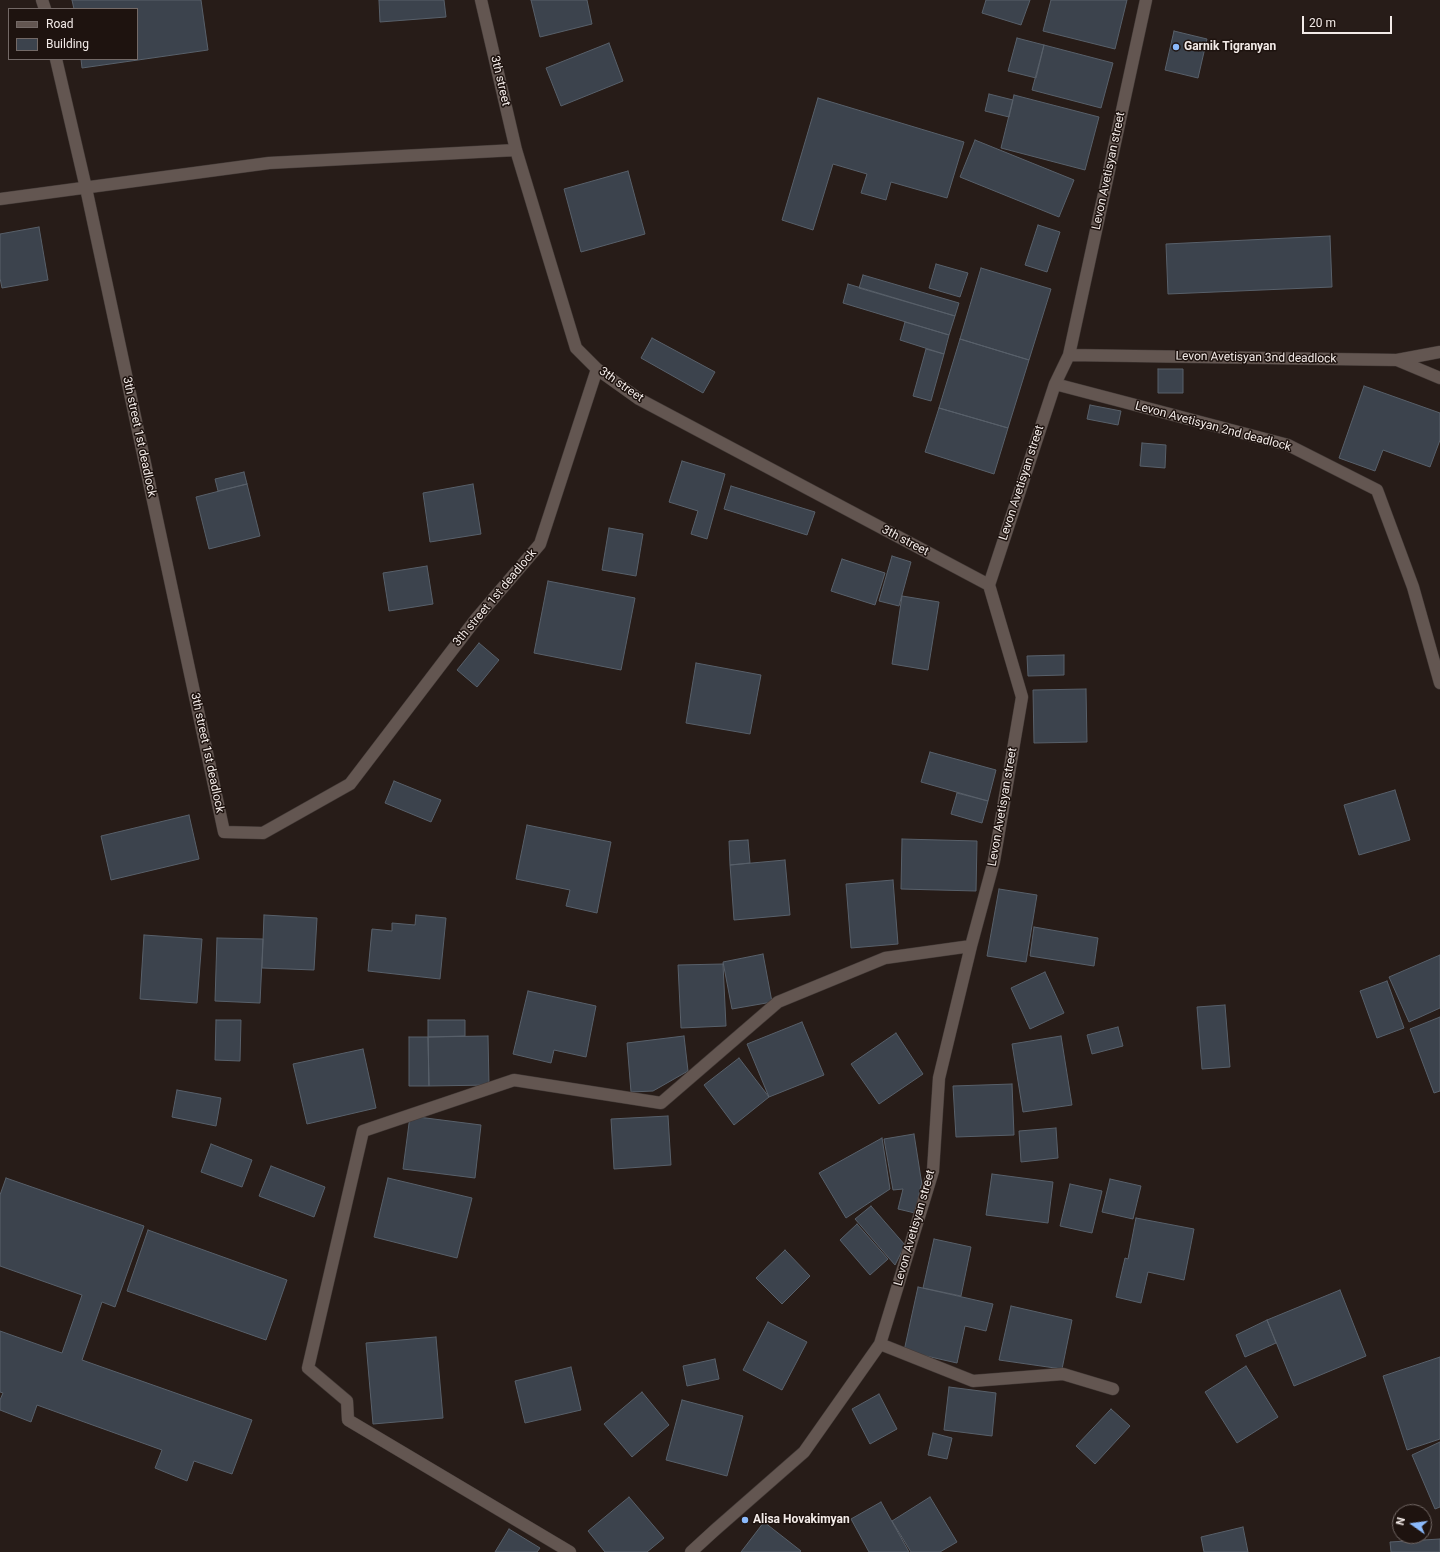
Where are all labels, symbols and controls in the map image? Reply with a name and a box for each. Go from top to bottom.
legend [8,8,138,60]
scale bar [1304,8,1394,34]
text: 20 m [1309,16,1336,30]
text: Road [46,17,74,31]
text: Building [46,37,89,51]
place label: Garnik Tigranyan [1184,40,1276,54]
marker: Garnik Tigranyan [1171,42,1181,52]
street label: 3th street [487,55,513,107]
street label: Levon Avetisyan street [1089,111,1129,231]
street label: Levon Avetisyan 3nd deadlock [1175,349,1337,367]
street label: 3th street [596,364,646,406]
street label: 3th street 1st deadlock [119,376,159,498]
street label: Levon Avetisyan 2nd deadlock [1133,399,1293,455]
street label: Levon Avetisyan street [997,424,1047,542]
street label: 3th street [879,523,931,559]
street label: 3th street 1st deadlock [450,547,540,649]
street label: 3th street 1st deadlock [187,692,227,814]
street label: Levon Avetisyan street [985,747,1021,867]
street label: Levon Avetisyan street [892,1168,938,1288]
north arrow [1392,1504,1432,1544]
place label: Alisa Hovakimyan [753,1513,850,1527]
marker: Alisa Hovakimyan [740,1515,750,1525]
text: N [1394,1516,1408,1527]

